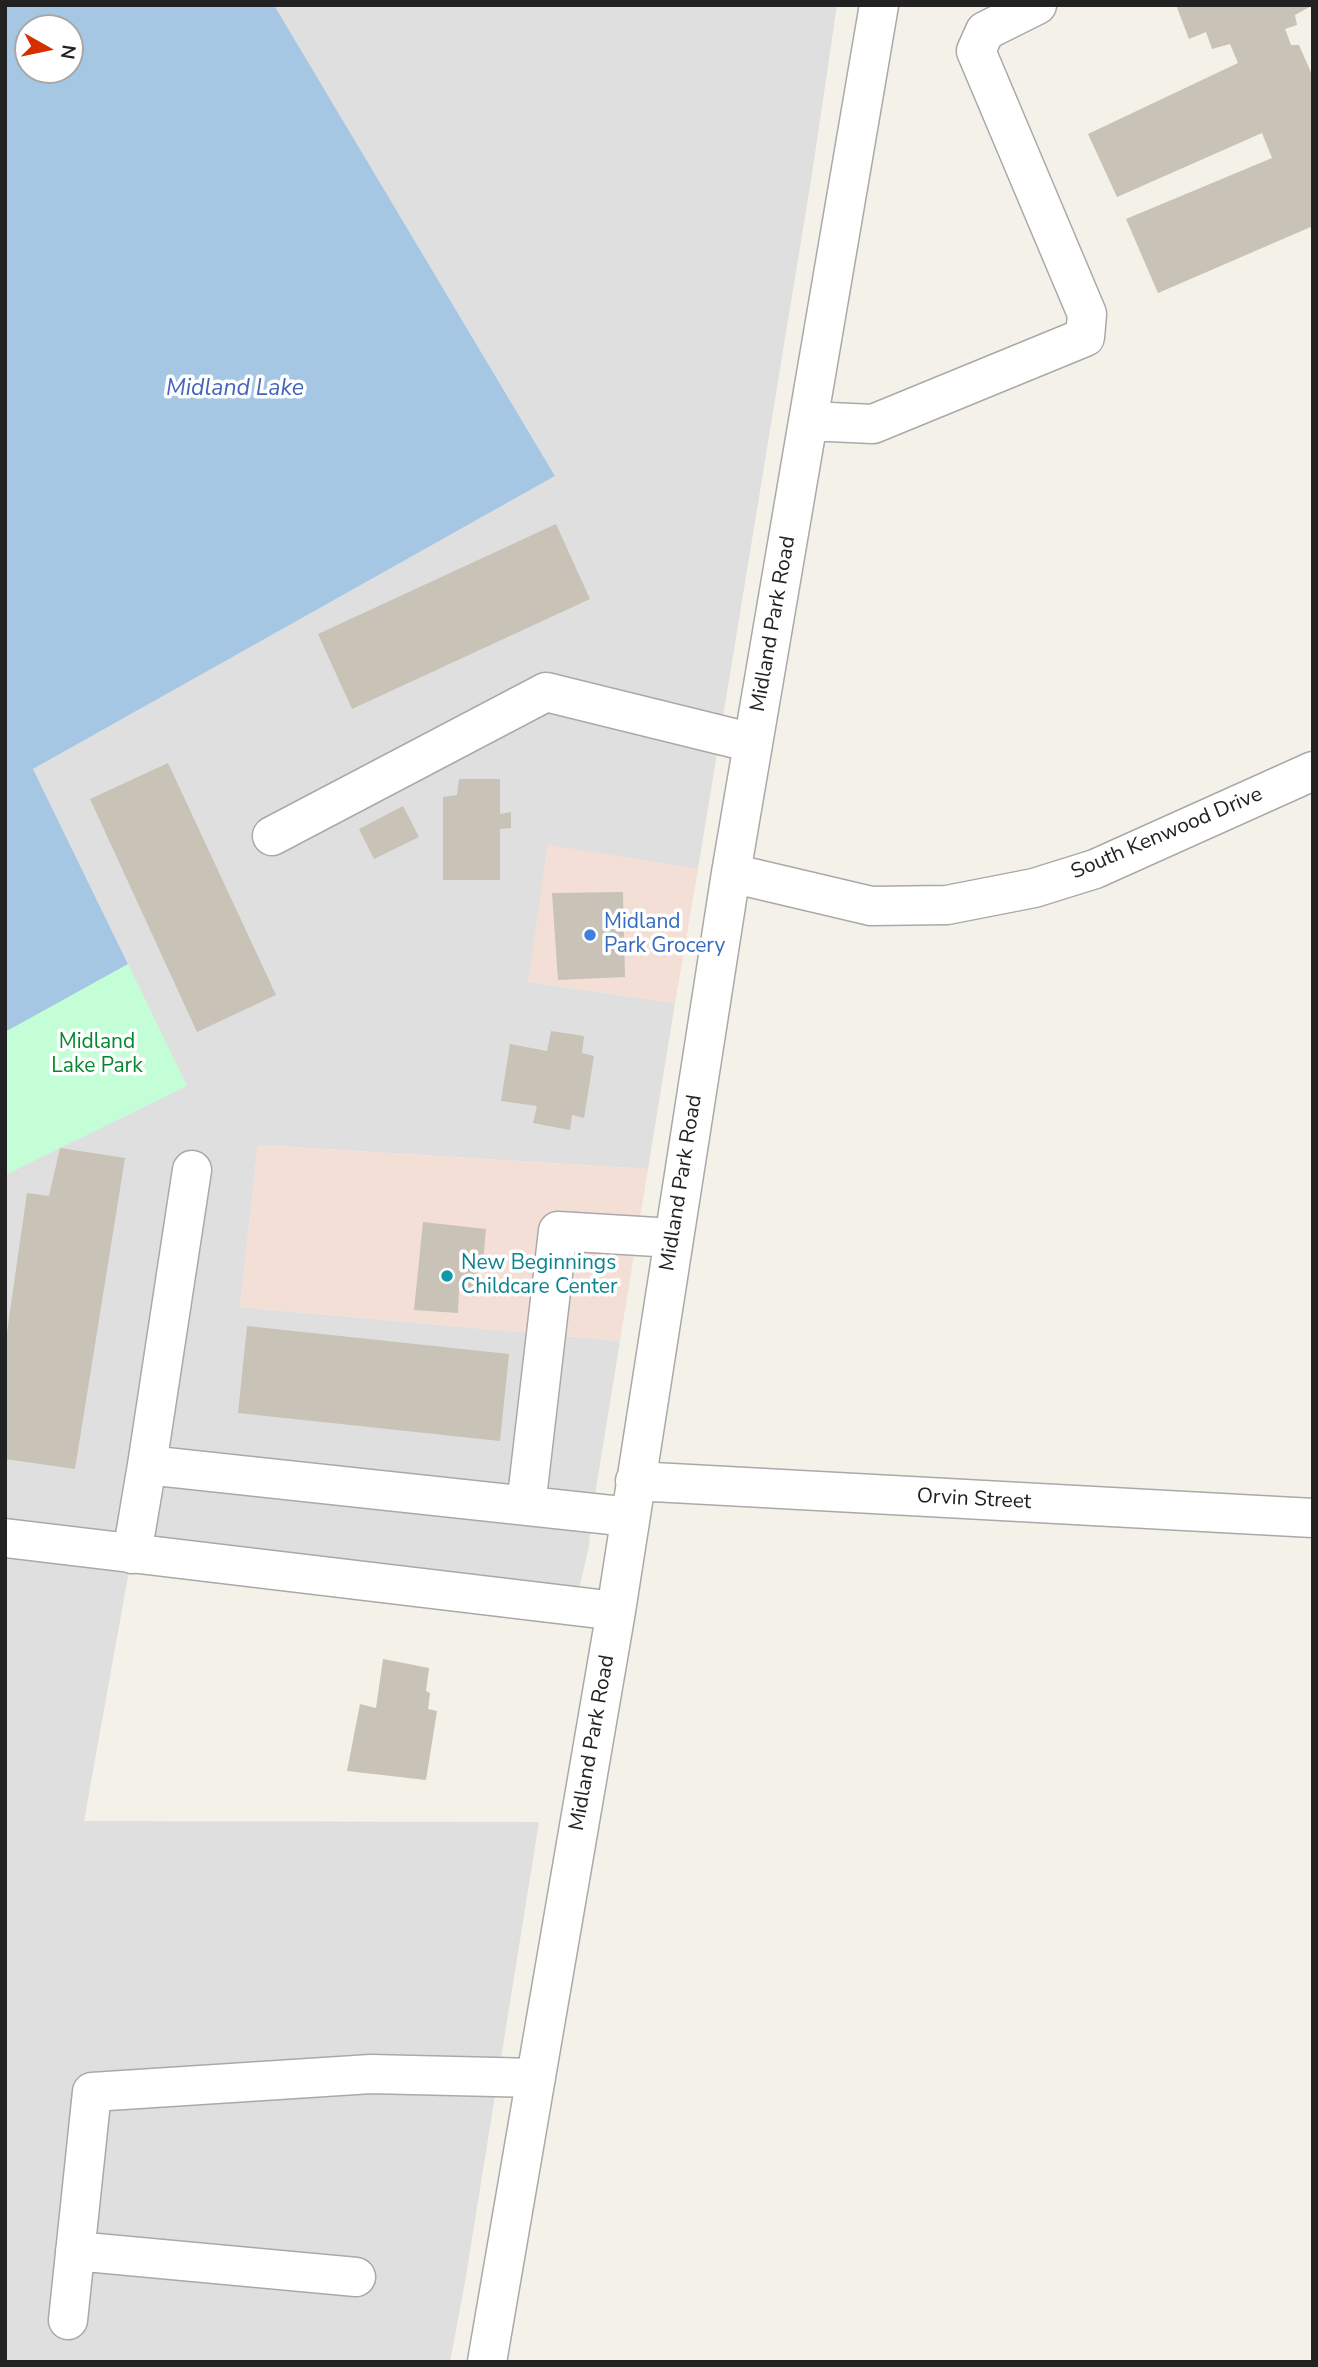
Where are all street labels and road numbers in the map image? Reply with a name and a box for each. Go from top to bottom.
street label: Midland Park Road [746,534,802,714]
street label: South Kenwood Drive [1068,782,1266,886]
street label: Midland Park Road [656,1093,708,1273]
street label: Orvin Street [916,1484,1032,1516]
street label: Midland Park Road [565,1653,621,1833]

